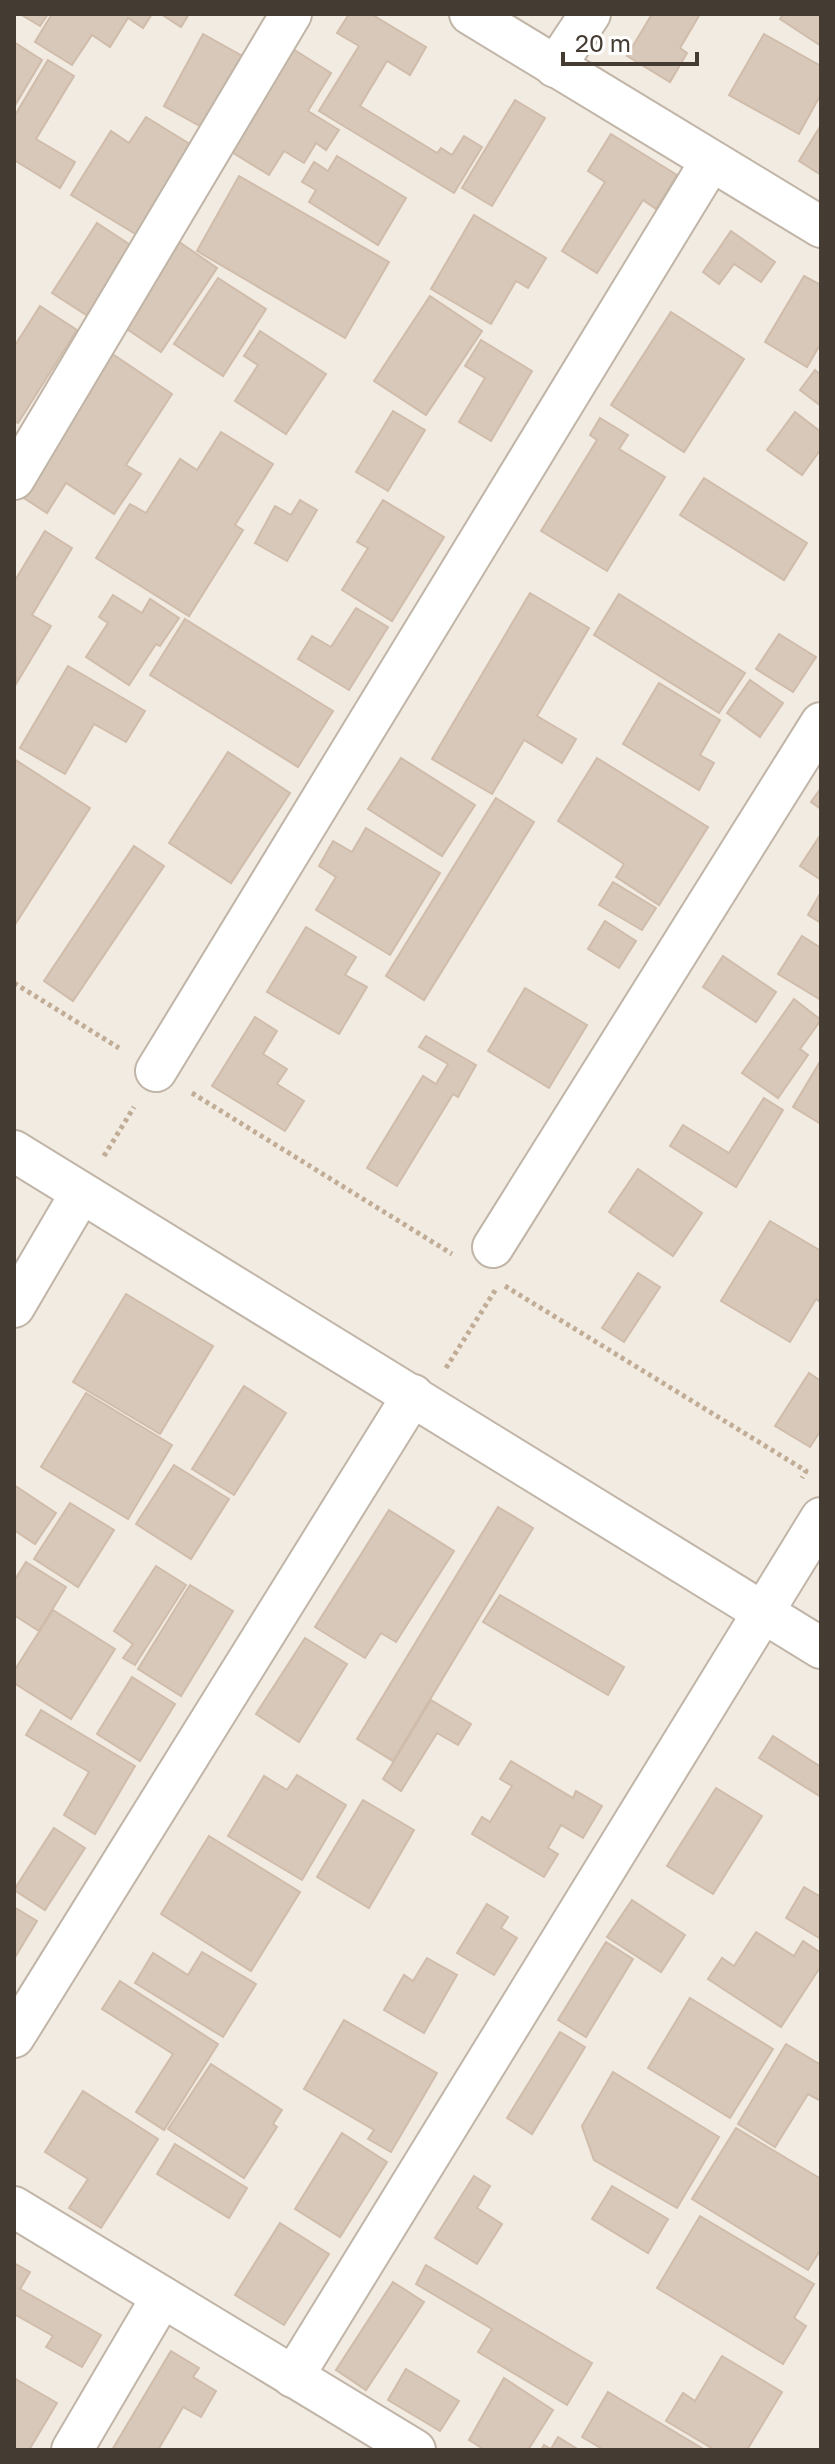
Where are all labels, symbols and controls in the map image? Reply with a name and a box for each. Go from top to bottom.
scale bar [563,16,697,66]
text: 20 m [575,28,631,57]

